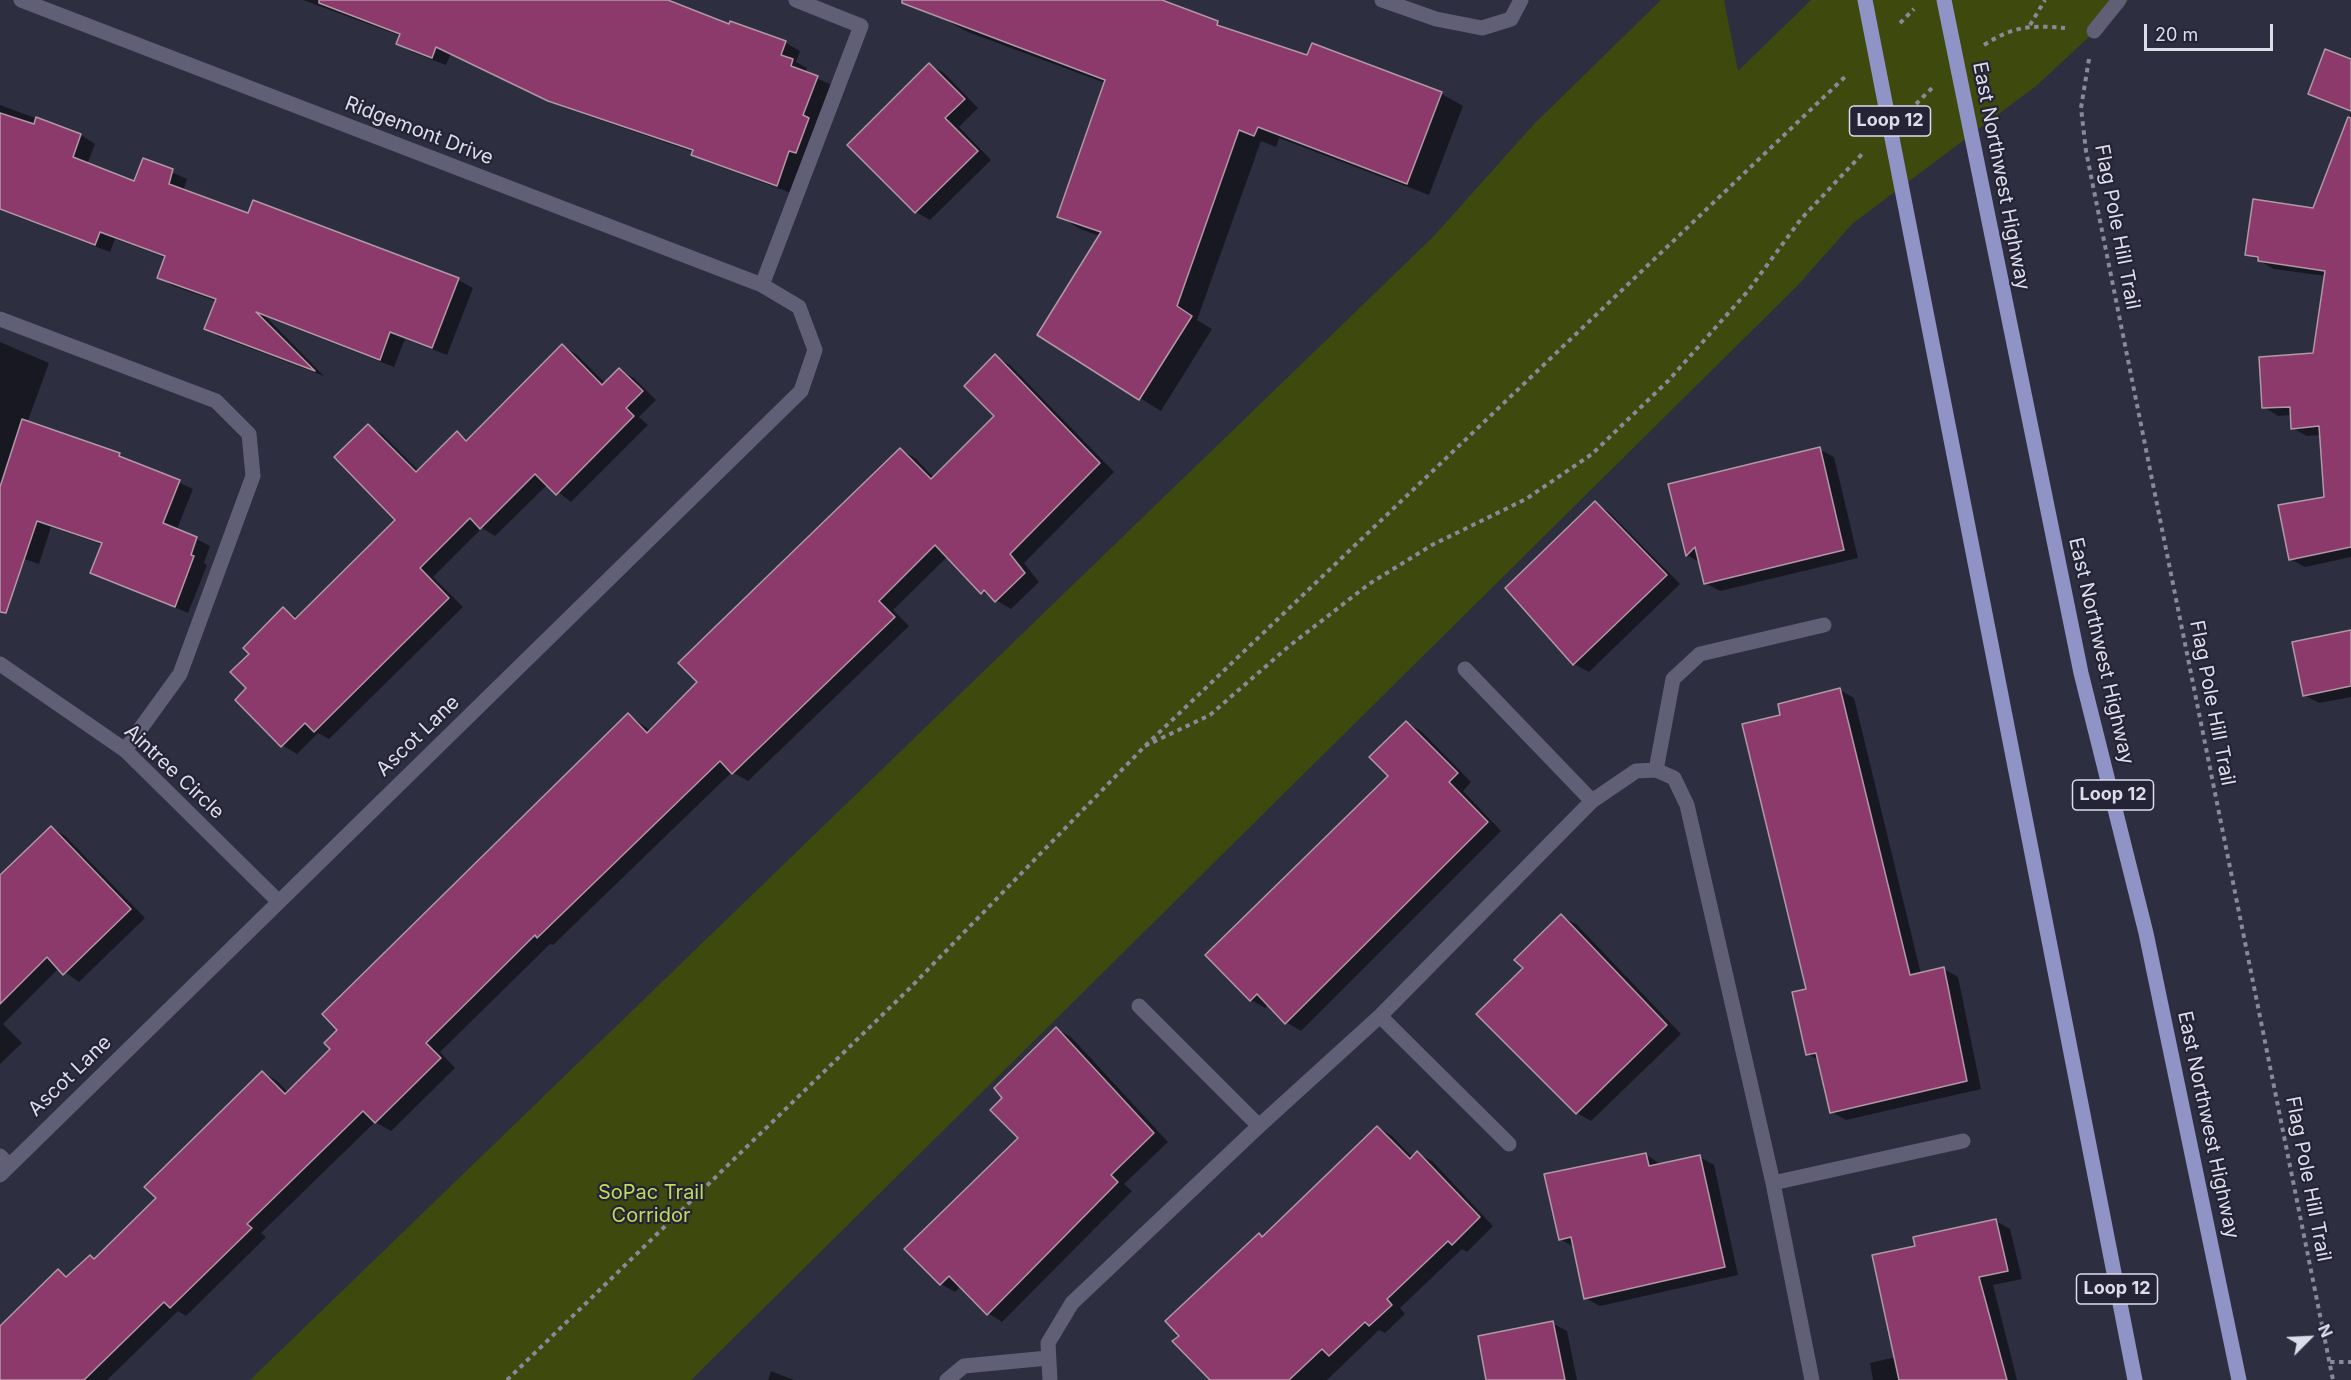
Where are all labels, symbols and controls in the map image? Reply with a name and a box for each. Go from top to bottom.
scale bar [2147,12,2276,50]
text: 20 m [2155,24,2198,45]
street label: East Northwest Highway [1967,60,2035,292]
street label: Ridgemont Drive [341,92,497,170]
road number: Loop 12 [1850,106,1930,136]
street label: Flag Pole Hill Trail [2089,142,2145,312]
street label: East Northwest Highway [2063,535,2139,767]
street label: Flag Pole Hill Trail [2184,618,2240,788]
street label: Ascot Lane [372,691,464,781]
street label: Aintree Circle [119,720,229,824]
road number: Loop 12 [2072,780,2154,810]
street label: East Northwest Highway [2172,1009,2244,1241]
street label: Ascot Lane [24,1031,116,1121]
street label: Flag Pole Hill Trail [2280,1094,2336,1264]
park label: SoPac Trail Corridor [598,1181,704,1228]
road number: Loop 12 [2076,1274,2158,1304]
north arrow [2279,1308,2339,1368]
text: N [2314,1321,2337,1340]

